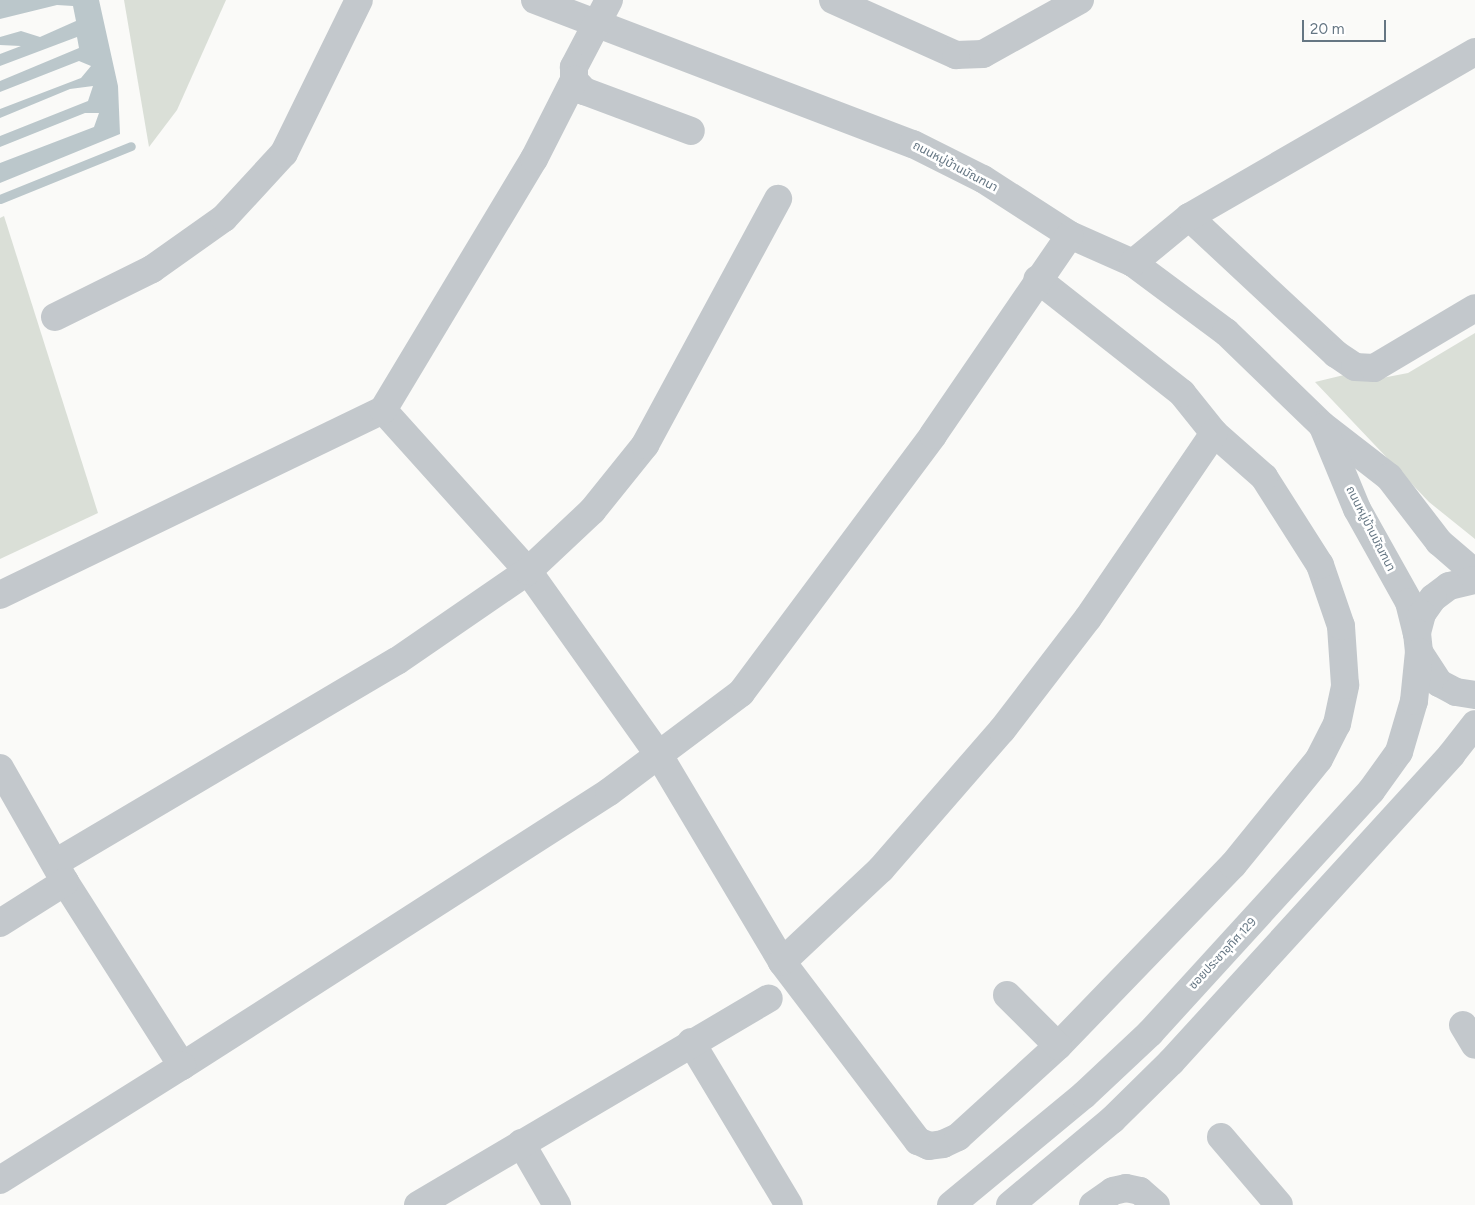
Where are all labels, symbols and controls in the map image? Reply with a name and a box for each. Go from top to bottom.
scale bar [1305,10,1389,42]
text: 20 m [1310,20,1344,38]
street label: ถนนหมู่บ้านมัณฑนา [910,139,1000,195]
street label: ถนนหมู่บ้านมัณฑนา [1342,484,1398,574]
street label: ซอยประชาอุทิศ 129 [1186,915,1260,993]

